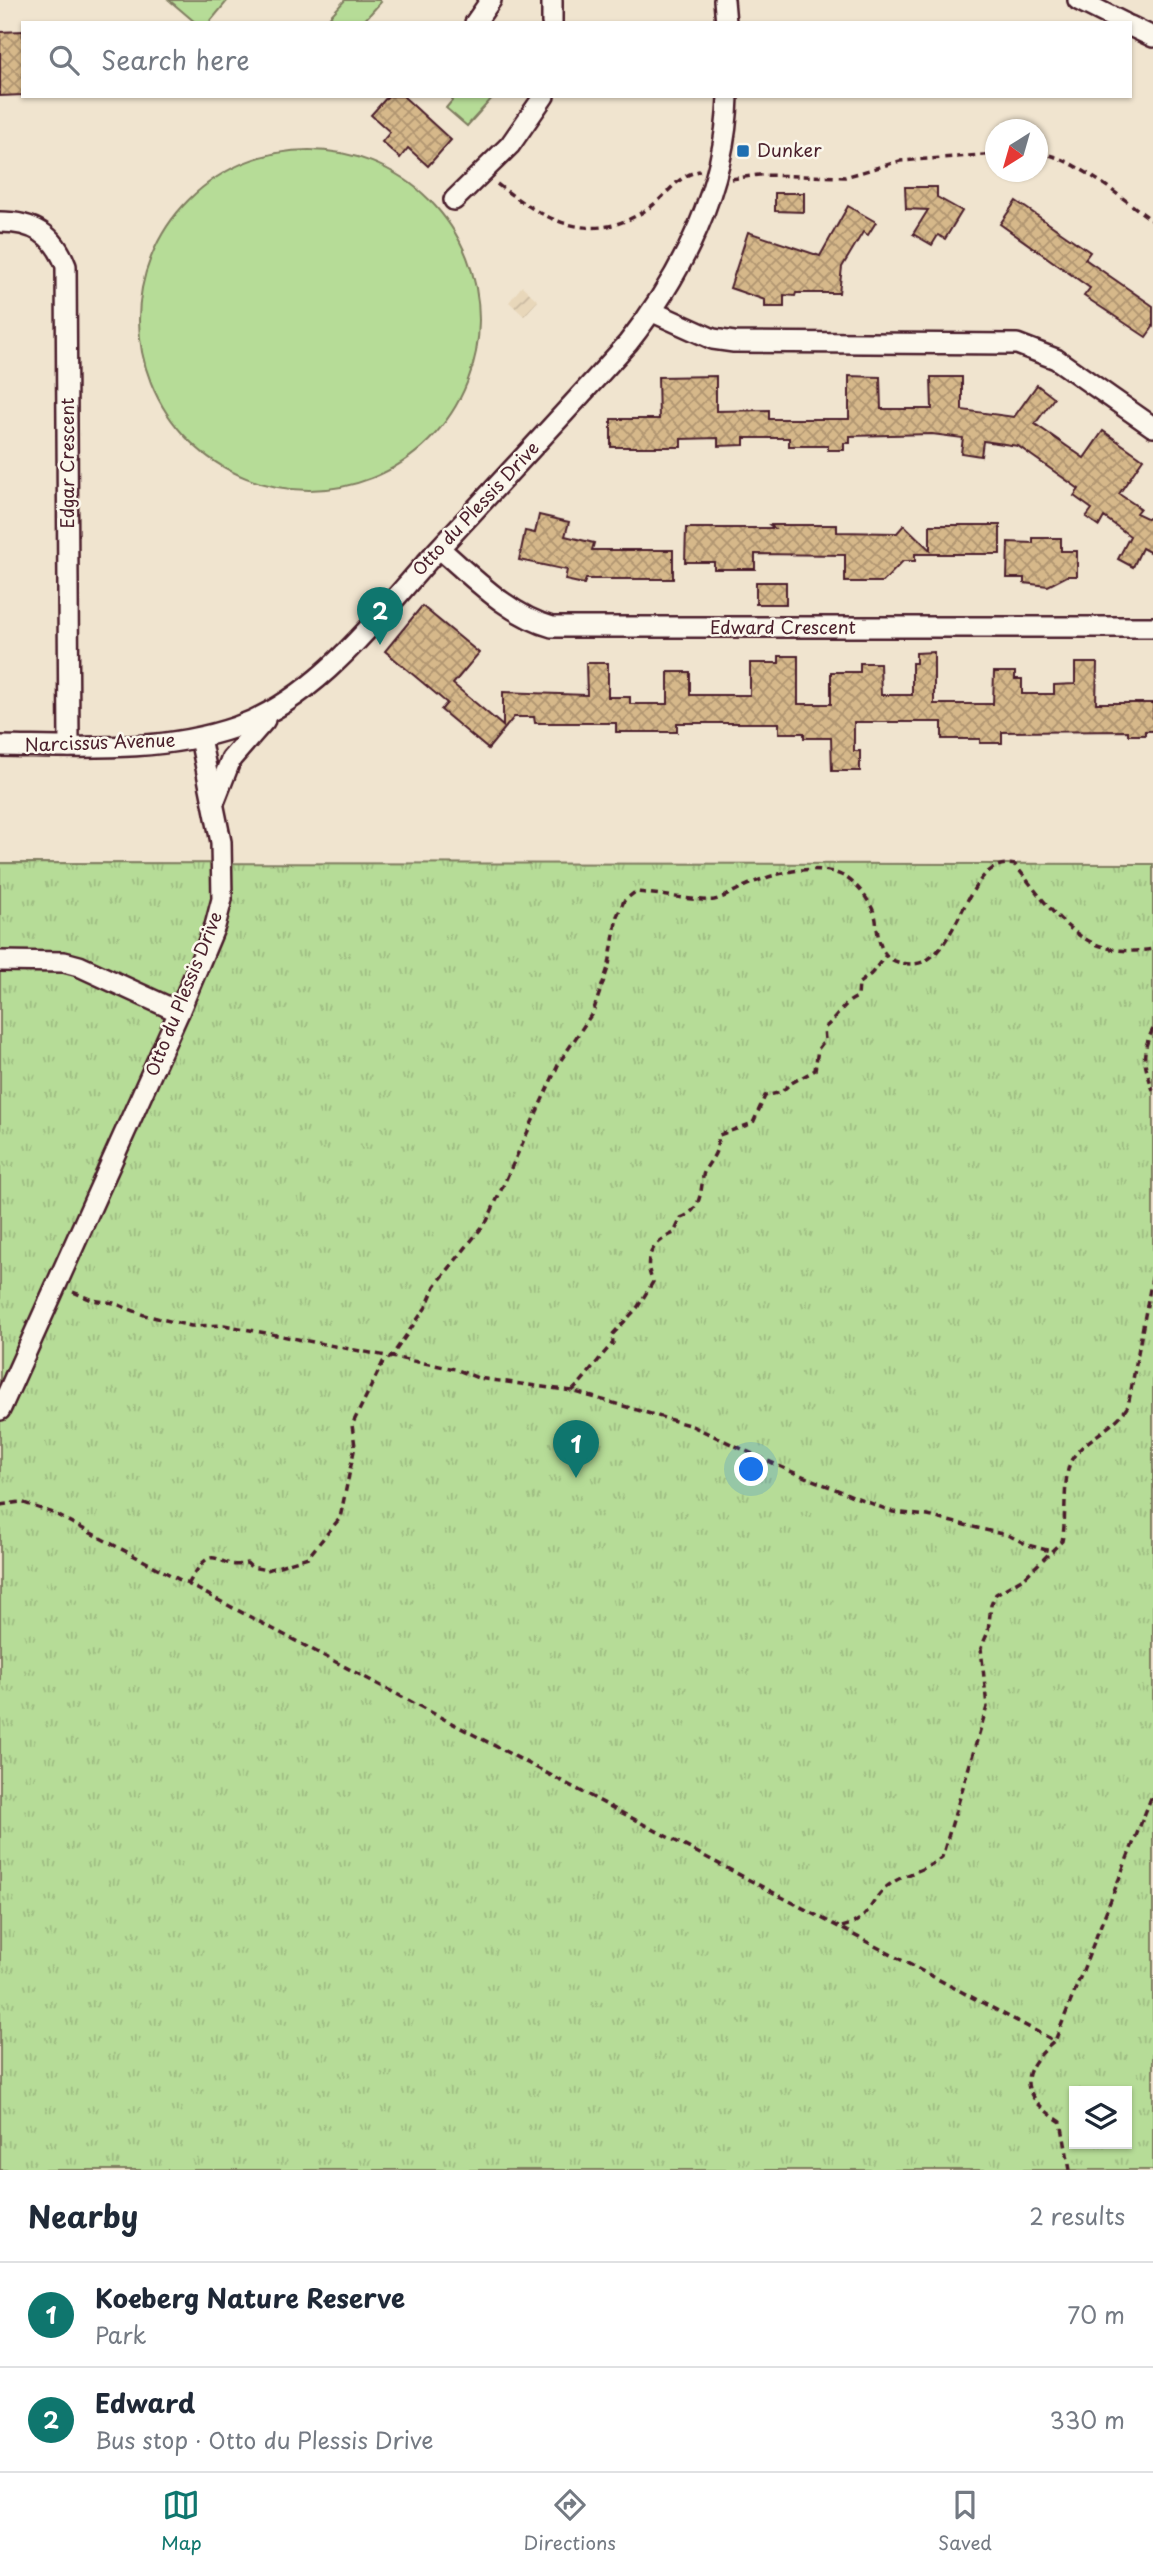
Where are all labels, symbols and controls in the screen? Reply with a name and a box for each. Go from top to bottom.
search box [21,21,1132,98]
text: Search here [101,40,250,79]
icon: search [45,41,83,79]
north arrow [985,119,1048,182]
place label: Dunker [757,136,822,163]
marker: Dunker [735,143,751,159]
street label: Edgar Crescent [53,398,80,528]
street label: Otto du Plessis Drive [405,435,545,581]
pin: 2 [357,587,403,645]
street label: Edward Crescent [710,613,856,640]
street label: Narcissus Avenue [24,725,176,758]
street label: Otto du Plessis Drive [137,907,228,1080]
pin: 1 [553,1420,599,1478]
your location [734,1452,768,1486]
map controls [1069,2086,1132,2149]
button: layers [1069,2086,1132,2149]
text: Nearby [28,2193,138,2238]
text: 2 results [1029,2198,1125,2233]
text: Koeberg Nature Reserve [95,2278,405,2317]
text: 1 [46,2297,57,2332]
text: 70 m [1067,2297,1125,2332]
text: Park [95,2317,146,2352]
text: Edward [95,2383,195,2422]
text: 2 [43,2402,59,2437]
text: 330 m [1049,2402,1125,2437]
text: Bus stop · Otto du Plessis Drive [95,2422,434,2457]
tab: Map [161,2486,202,2556]
tab: Directions [524,2486,616,2556]
tab: Saved [938,2486,992,2556]

